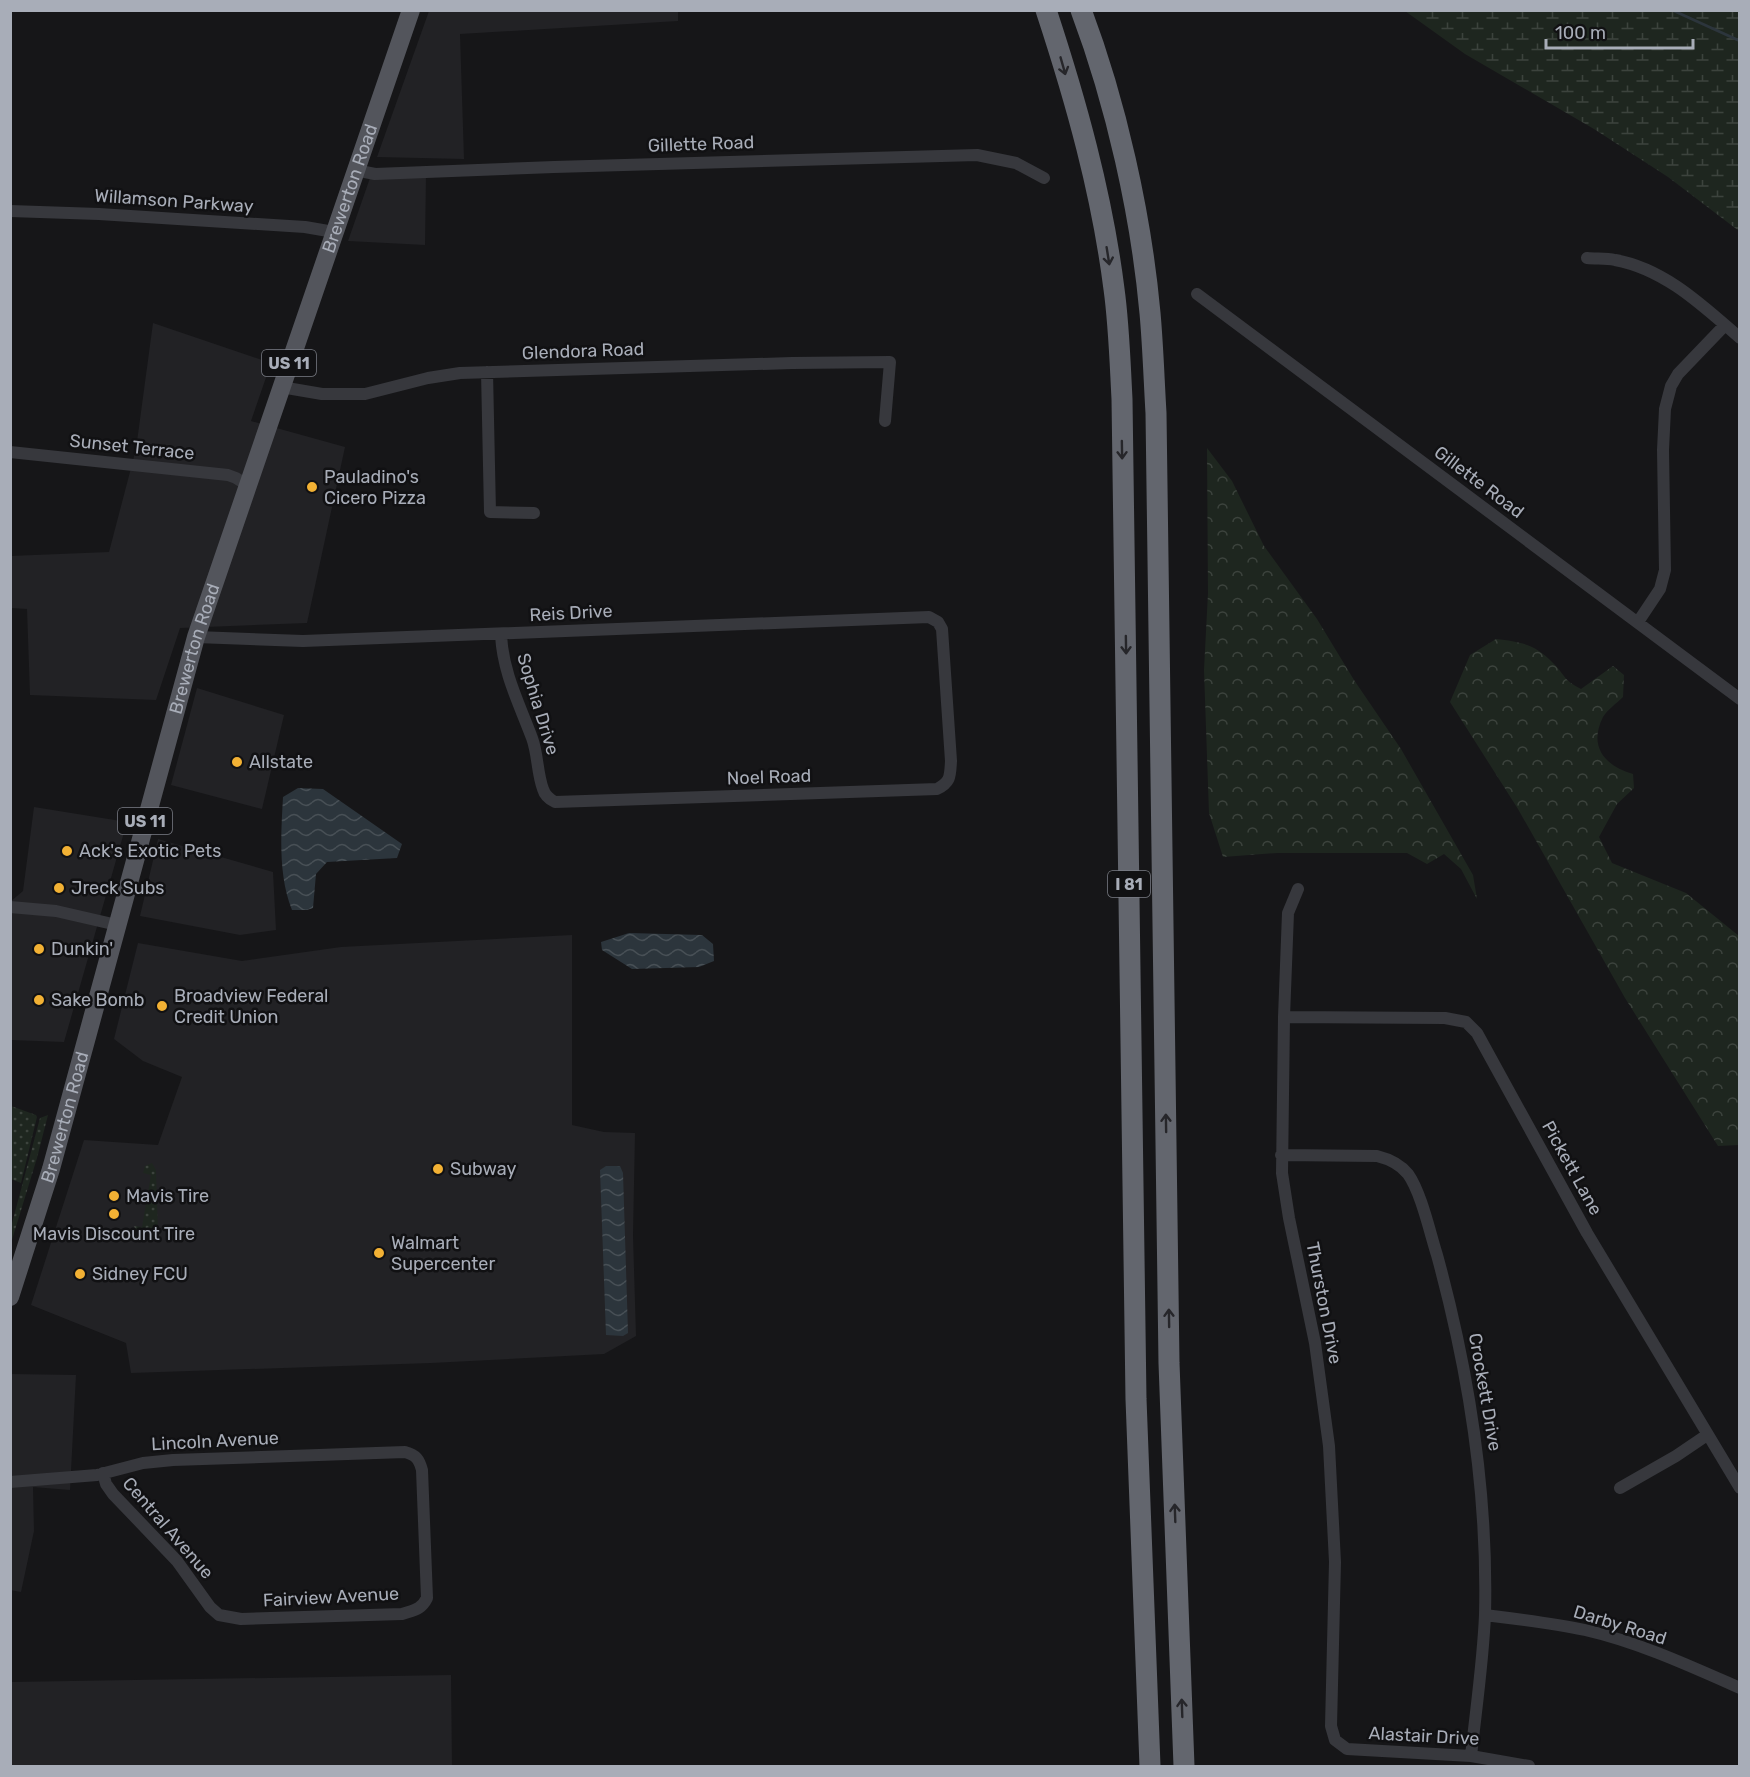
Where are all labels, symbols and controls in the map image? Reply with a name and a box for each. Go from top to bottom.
scale bar [1546,12,1693,50]
text: 100 m [1555,22,1606,44]
one-way arrow [1058,56,1069,75]
street label: Brewerton Road [317,121,382,256]
street label: Gillette Road [647,131,755,157]
street label: Willamson Parkway [94,184,254,218]
one-way arrow [1103,245,1114,265]
street label: Glendora Road [521,338,645,364]
road number: US 11 [262,350,316,376]
street label: Sunset Terrace [68,430,196,464]
one-way arrow [1117,439,1128,459]
street label: Gillette Road [1430,441,1528,523]
place label: Pauladino's Cicero Pizza [324,466,426,509]
marker: Pauladino's Cicero Pizza [305,480,319,494]
street label: Brewerton Road [165,581,224,716]
street label: Reis Drive [529,600,613,626]
one-way arrow [1120,634,1131,654]
street label: Sophia Drive [512,650,564,758]
place label: Allstate [249,751,313,773]
marker: Allstate [230,755,244,769]
street label: Noel Road [726,765,812,789]
road number: US 11 [118,808,172,834]
place label: Ack's Exotic Pets [79,840,221,862]
marker: Ack's Exotic Pets [60,844,74,858]
road number: I 81 [1108,871,1150,897]
place label: Jreck Subs [71,877,165,899]
marker: Jreck Subs [52,881,66,895]
place label: Dunkin' [51,938,113,960]
marker: Dunkin' [32,942,46,956]
place label: Broadview Federal Credit Union [174,985,328,1028]
place label: Sake Bomb [51,989,145,1011]
marker: Sake Bomb [32,993,46,1007]
marker: Broadview Federal Credit Union [155,999,169,1013]
street label: Brewerton Road [36,1049,93,1186]
one-way arrow [1160,1114,1172,1134]
street label: Pickett Lane [1537,1117,1607,1219]
place label: Subway [450,1158,516,1180]
marker: Subway [431,1162,445,1176]
place label: Mavis Tire [126,1185,209,1207]
marker: Mavis Tire [107,1189,121,1203]
marker: Mavis Discount Tire [107,1207,121,1221]
place label: Mavis Discount Tire [33,1223,195,1245]
place label: Walmart Supercenter [391,1232,495,1275]
street label: Thurston Drive [1301,1240,1347,1366]
marker: Walmart Supercenter [372,1246,386,1260]
place label: Sidney FCU [92,1263,188,1285]
marker: Sidney FCU [73,1267,87,1281]
one-way arrow [1163,1309,1175,1329]
street label: Crockett Drive [1464,1331,1506,1453]
street label: Lincoln Avenue [151,1427,279,1455]
street label: Central Avenue [118,1473,218,1583]
one-way arrow [1169,1504,1180,1524]
street label: Fairview Avenue [262,1582,400,1612]
street label: Darby Road [1571,1600,1669,1650]
one-way arrow [1176,1699,1187,1719]
street label: Alastair Drive [1368,1722,1480,1750]

